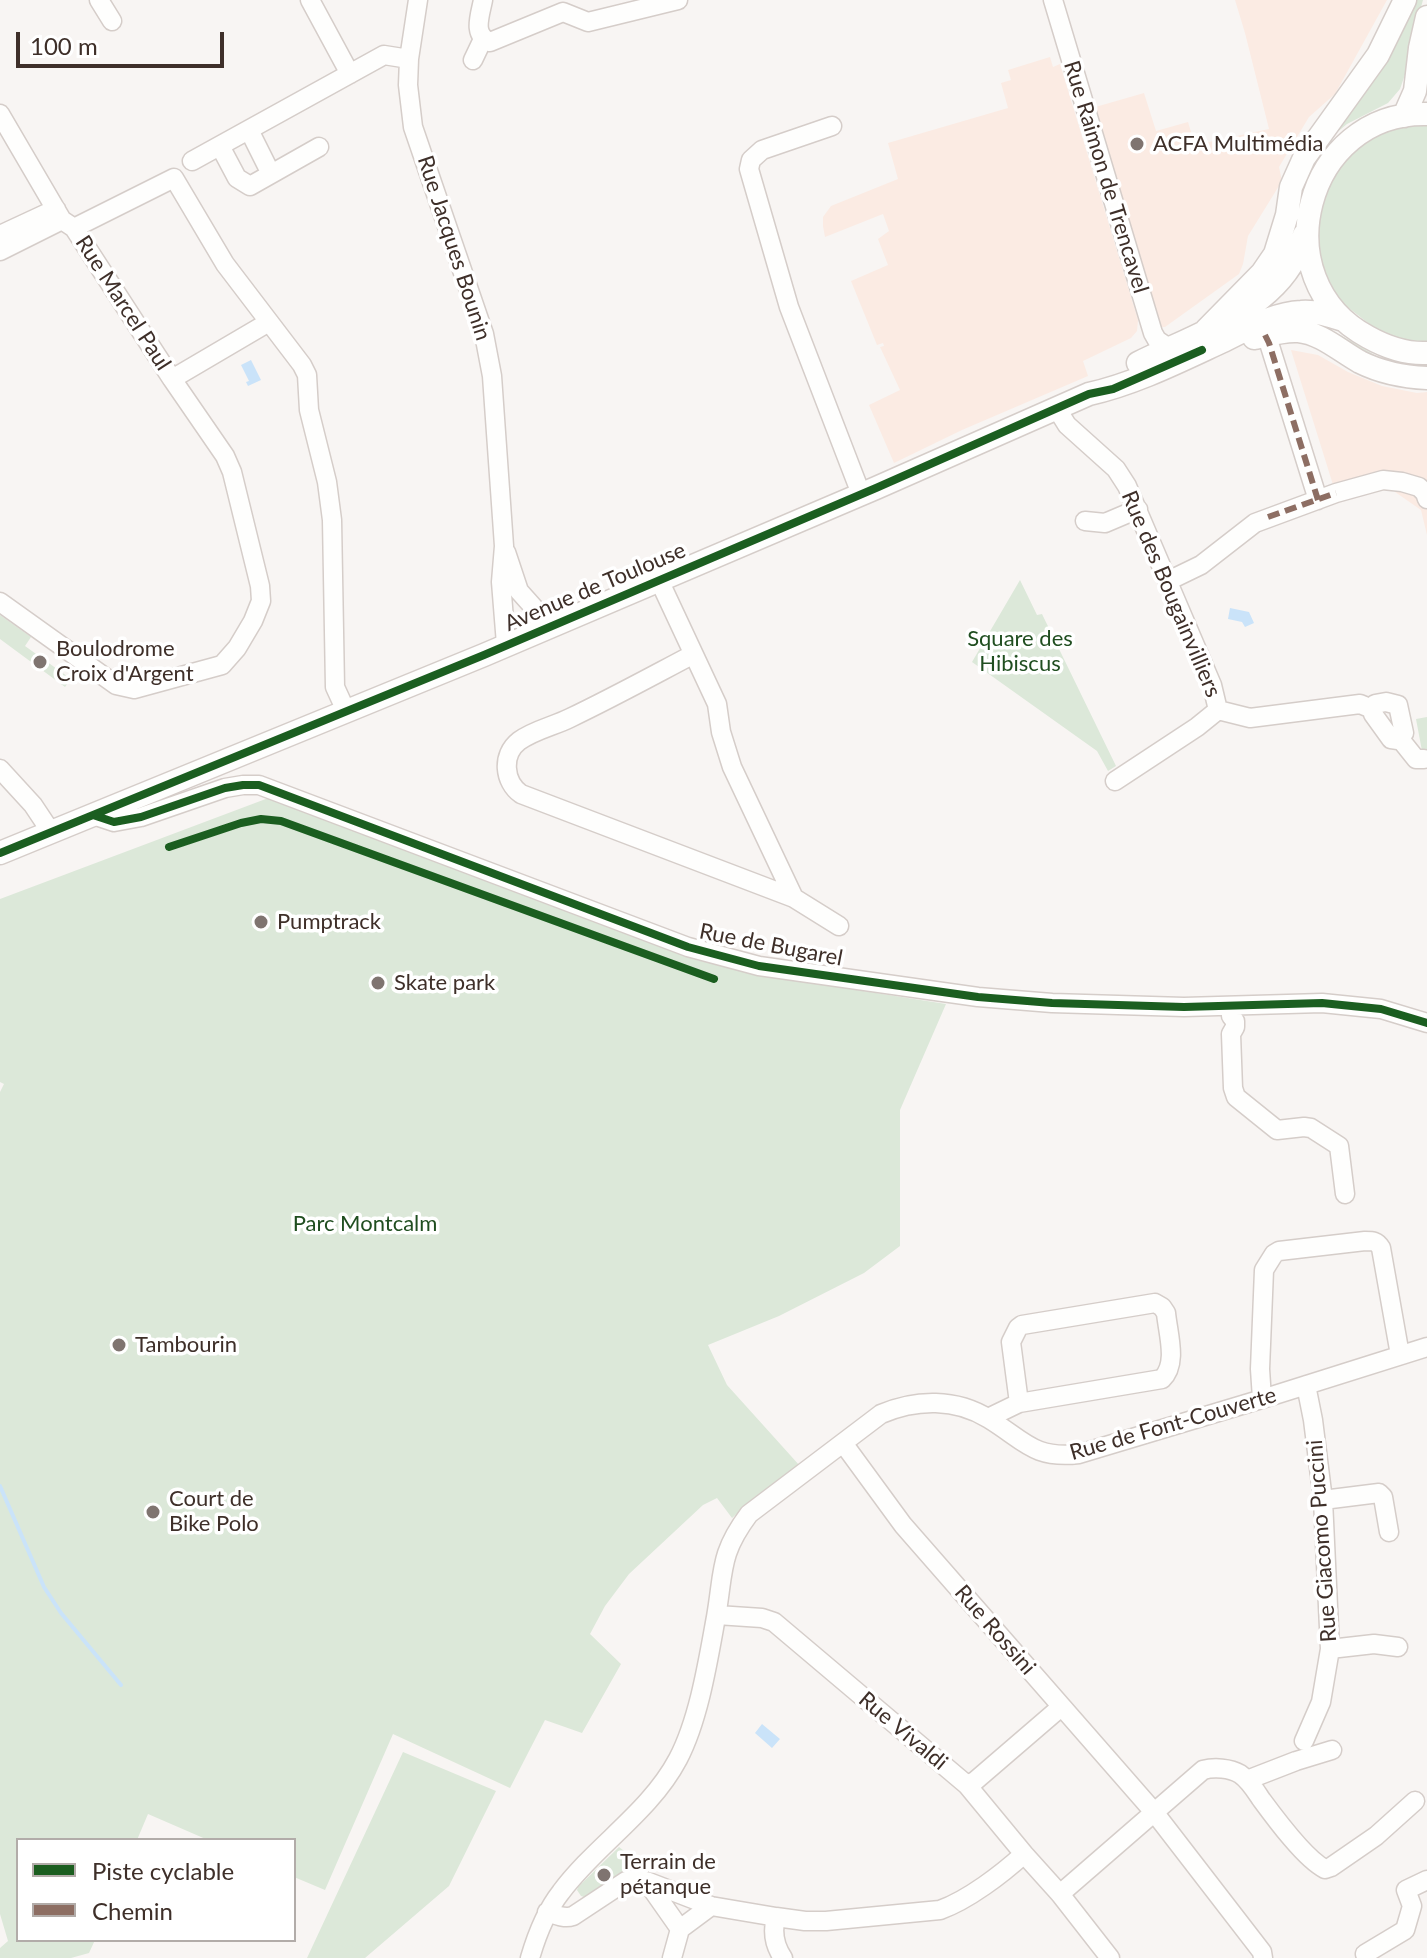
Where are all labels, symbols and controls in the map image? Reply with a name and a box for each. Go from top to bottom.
scale bar [20,16,228,66]
text: 100 m [30,31,98,60]
street label: Rue Raimon de Trencavel [1058,58,1154,296]
place label: ACFA Multimédia [1153,131,1323,157]
marker: ACFA Multimédia [1128,135,1146,153]
street label: Rue Jacques Bounin [412,152,496,344]
street label: Rue Marcel Paul [70,231,176,375]
street label: Rue des Bougainvilliers [1116,487,1226,701]
street label: Avenue de Toulouse [500,537,690,637]
park label: Square des Hibiscus [967,626,1073,678]
place label: Boulodrome Croix d'Argent [56,636,194,688]
marker: Boulodrome Croix d'Argent [31,653,49,671]
place label: Pumptrack [277,909,381,935]
marker: Pumptrack [252,913,270,931]
street label: Rue de Bugarel [697,918,845,972]
place label: Skate park [394,970,495,996]
marker: Skate park [369,974,387,992]
park label: Parc Montcalm [293,1211,437,1237]
place label: Tambourin [135,1332,237,1358]
marker: Tambourin [110,1336,128,1354]
street label: Rue de Font-Couverte [1067,1382,1279,1466]
street label: Rue Giacomo Puccini [1302,1439,1342,1643]
place label: Court de Bike Polo [169,1486,259,1538]
marker: Court de Bike Polo [144,1503,162,1521]
street label: Rue Rossini [949,1580,1041,1680]
street label: Rue Vivaldi [853,1686,953,1776]
legend [16,1838,296,1942]
place label: Terrain de pétanque [620,1849,716,1900]
text: Piste cyclable [92,1856,234,1885]
marker: Terrain de pétanque [595,1866,613,1884]
text: Chemin [92,1896,173,1925]

